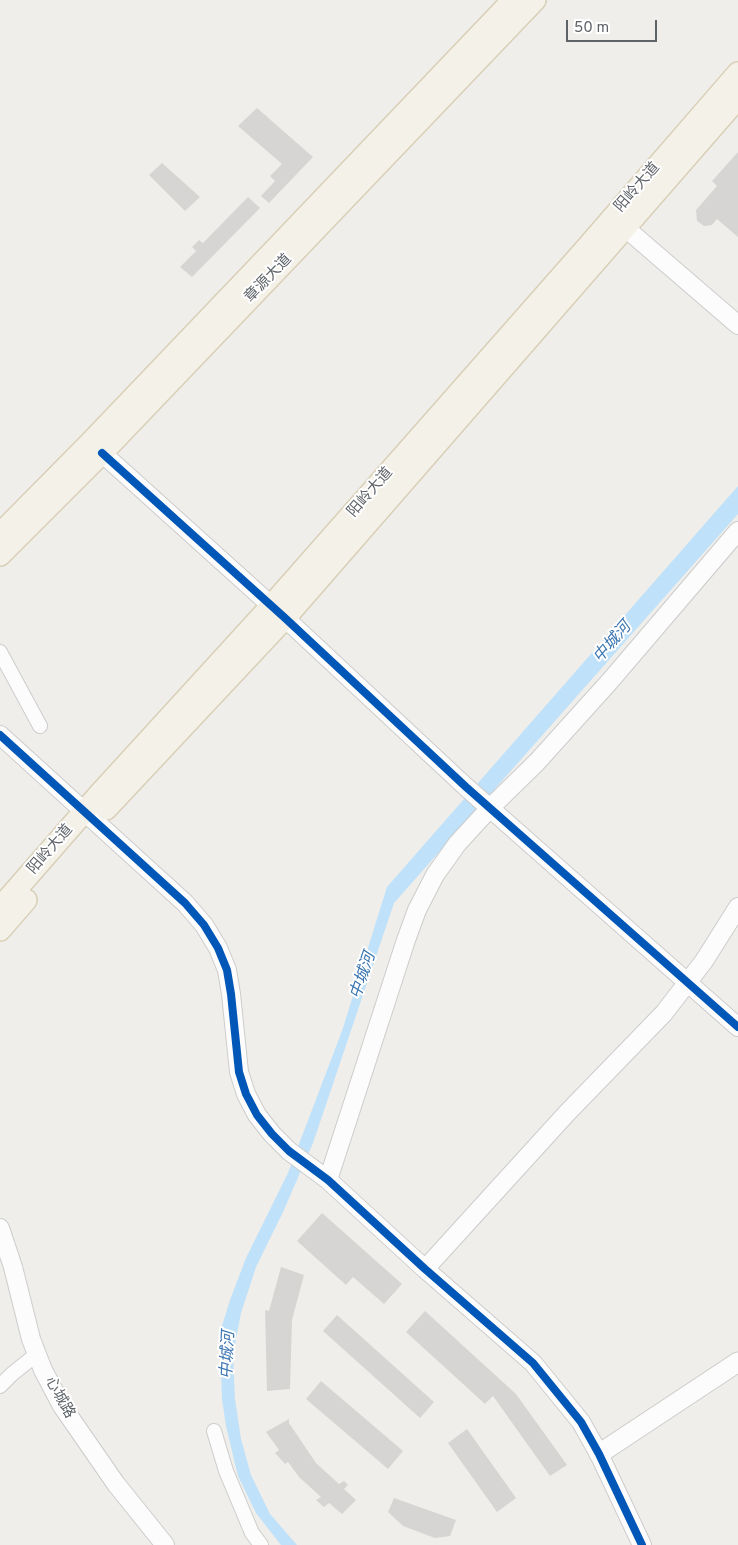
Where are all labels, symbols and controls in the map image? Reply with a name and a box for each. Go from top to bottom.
scale bar [568,10,659,42]
text: 50 m [574,19,609,38]
street label: 阳岭大道 [612,159,664,217]
street label: 章源大道 [242,251,296,307]
street label: 阳岭大道 [345,464,397,522]
water label: 中城河 [590,619,636,667]
street label: 阳岭大道 [25,821,77,879]
water label: 中城河 [347,950,381,1002]
water label: 中城河 [218,1331,240,1379]
street label: 心城路 [40,1374,78,1422]

